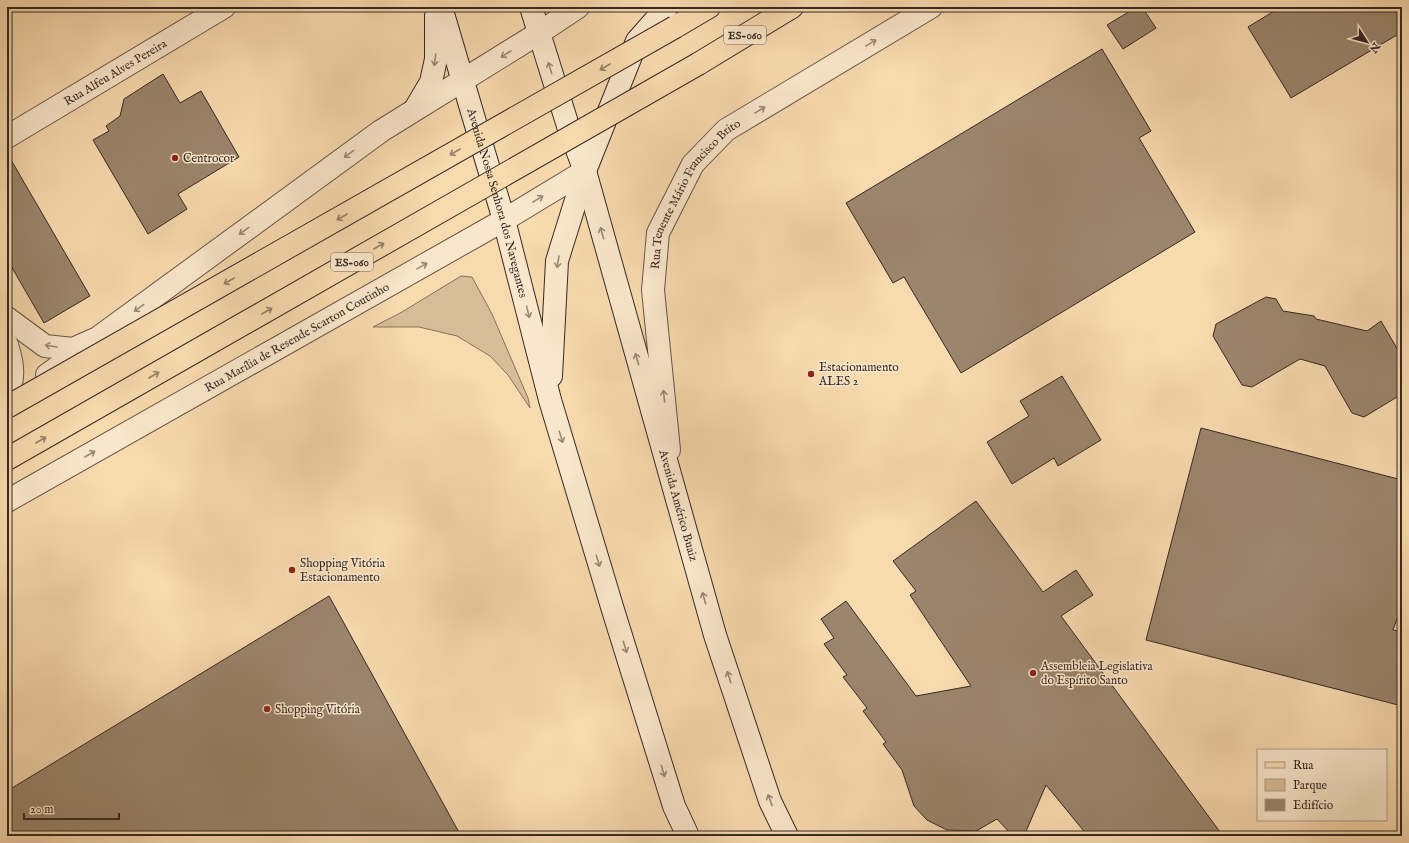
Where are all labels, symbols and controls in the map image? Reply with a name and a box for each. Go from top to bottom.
north arrow [1347,22,1387,62]
road number: ES-060 [724,26,766,44]
street label: Rua Alfeu Alves Pereira [61,36,170,109]
one-way arrow [865,39,876,47]
text: N [1366,39,1383,56]
one-way arrow [501,50,512,58]
one-way arrow [432,53,439,66]
one-way arrow [546,62,553,75]
one-way arrow [599,64,611,72]
street label: Avenida Nossa Senhora dos Navegantes [463,106,531,299]
one-way arrow [754,106,765,114]
street label: Rua Tenente Mário Francisco Brito [648,116,744,270]
one-way arrow [450,149,462,157]
one-way arrow [344,150,355,158]
place label: Centrocor [183,151,235,166]
marker: Centrocor [170,153,180,163]
one-way arrow [532,195,544,203]
one-way arrow [336,213,348,221]
one-way arrow [239,227,250,235]
one-way arrow [598,227,605,240]
one-way arrow [373,242,385,250]
road number: ES-060 [331,253,373,271]
one-way arrow [554,255,562,268]
one-way arrow [416,261,428,269]
one-way arrow [223,277,235,285]
street label: Rua Marília de Resende Scarton Coutinho [202,279,393,396]
one-way arrow [134,304,145,312]
one-way arrow [524,305,532,318]
one-way arrow [260,306,272,314]
one-way arrow [45,342,58,350]
one-way arrow [633,352,640,365]
place label: Estacionamento ALES 2 [818,360,899,389]
marker: Estacionamento ALES 2 [806,369,816,379]
one-way arrow [148,371,160,379]
one-way arrow [660,390,667,403]
one-way arrow [558,430,565,443]
one-way arrow [35,435,47,443]
street label: Avenida Américo Buaiz [655,447,701,563]
one-way arrow [84,450,96,458]
one-way arrow [595,555,602,568]
place label: Shopping Vitória Estacionamento [300,556,386,585]
marker: Shopping Vitória Estacionamento [287,565,297,575]
one-way arrow [700,592,707,605]
one-way arrow [622,640,629,653]
place label: Assembleia Legislativa do Espírito Santo [1040,659,1153,689]
marker: Assembleia Legislativa do Espírito Santo [1028,668,1038,678]
one-way arrow [725,671,732,684]
place label: Shopping Vitória [275,702,361,718]
marker: Shopping Vitória [262,704,272,714]
legend [1257,749,1387,821]
text: Rua [1293,758,1314,773]
one-way arrow [660,765,667,778]
text: Parque [1293,778,1328,794]
scale bar [24,795,119,821]
one-way arrow [766,795,774,807]
text: Edifício [1293,798,1334,813]
text: 20 m [30,802,53,817]

